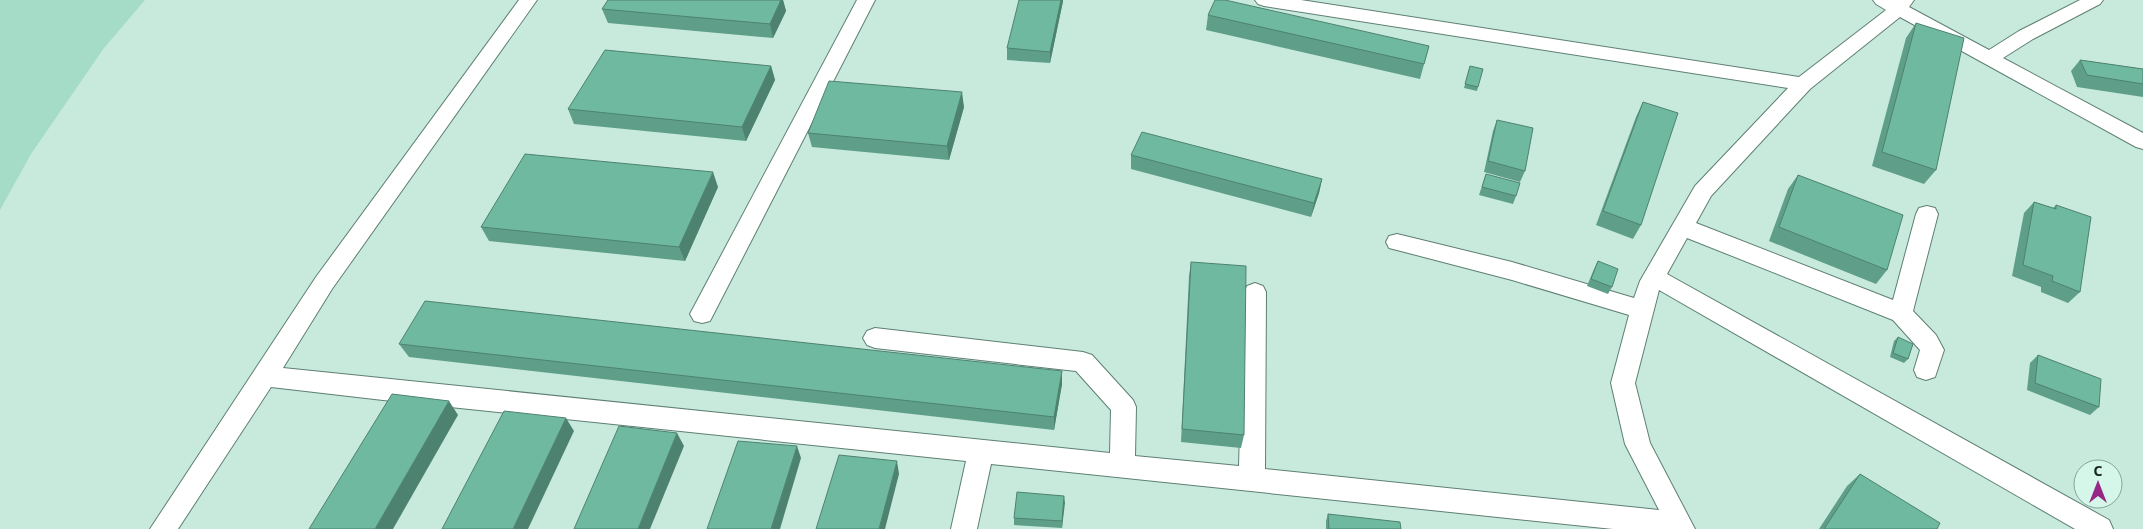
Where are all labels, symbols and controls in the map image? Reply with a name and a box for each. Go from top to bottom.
north arrow [2073,459,2123,509]
text: С [2093,461,2103,480]

